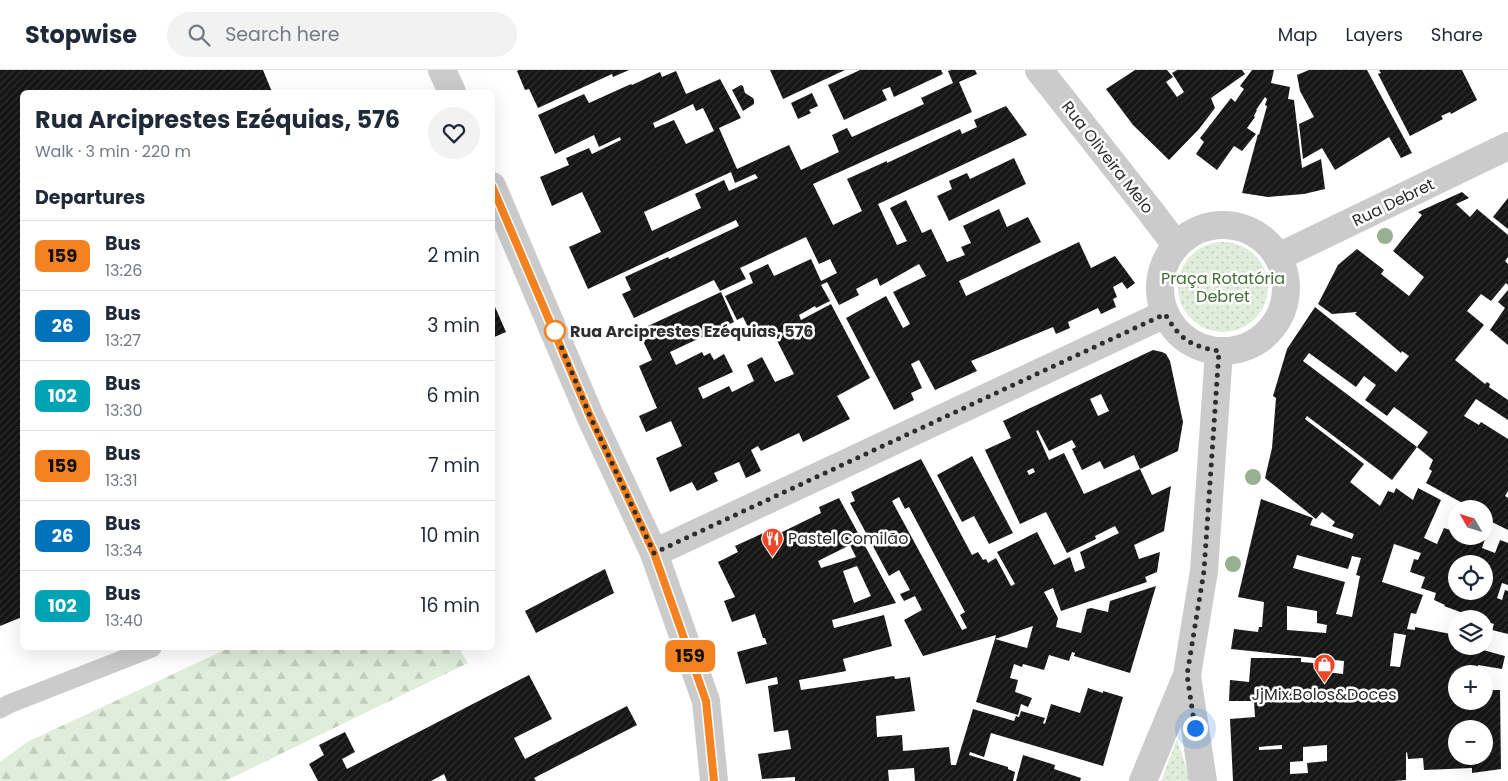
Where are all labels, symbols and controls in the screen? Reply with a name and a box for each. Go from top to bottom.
search box [167,12,517,57]
text: Stopwise [25,18,137,51]
icon: search [185,21,213,49]
text: Search here [225,21,340,48]
text: Map [1278,22,1318,47]
text: Layers [1346,22,1403,47]
text: Share [1431,22,1483,47]
street label: Rua Oliveira Melo [1056,96,1159,218]
text: Rua Arciprestes Ezéquias, 576 [35,103,400,136]
button: heart [428,107,480,159]
text: Walk · 3 min · 220 m [35,140,191,163]
street label: Rua Debret [1348,173,1438,232]
text: Departures [35,184,145,211]
text: Bus [105,230,141,257]
text: 2 min [428,242,480,269]
text: 159 [48,243,77,268]
text: 13:26 [105,259,142,282]
park label: Praça Rotatória Debret [1161,267,1285,308]
text: Bus [105,300,141,327]
text: 3 min [427,312,480,339]
text: 26 [52,313,73,338]
marker: Rua Arciprestes Ezéquias, 576 [544,320,566,342]
place label: Rua Arciprestes Ezéquias, 576 [570,320,813,343]
text: 13:27 [105,329,141,352]
text: Bus [105,370,141,397]
text: 6 min [426,382,480,409]
text: 102 [48,383,77,408]
text: 13:30 [105,399,142,422]
text: Bus [105,440,141,467]
text: 7 min [428,452,480,479]
text: 159 [48,453,77,478]
text: 13:31 [105,469,138,492]
north arrow [1448,500,1492,545]
map controls [1448,500,1493,765]
text: Bus [105,510,141,537]
text: 10 min [421,522,480,549]
text: 26 [52,523,73,548]
restaurant icon: Pastel Comilão [760,526,784,557]
place label: Pastel Comilão [788,527,908,550]
text: 13:34 [105,539,142,562]
button: locate [1448,555,1493,600]
text: Bus [105,580,141,607]
text: 16 min [420,592,480,619]
text: 102 [48,593,77,618]
text: 13:40 [105,609,143,632]
button: layers [1448,610,1493,655]
line badge: 159 [661,640,719,672]
text: 159 [675,643,705,668]
shop icon: JjMix.Bolos&Doces [1312,653,1336,684]
button: + [1448,665,1493,710]
place label: JjMix.Bolos&Doces [1251,683,1397,706]
your location [1183,716,1208,741]
button: − [1448,720,1493,765]

